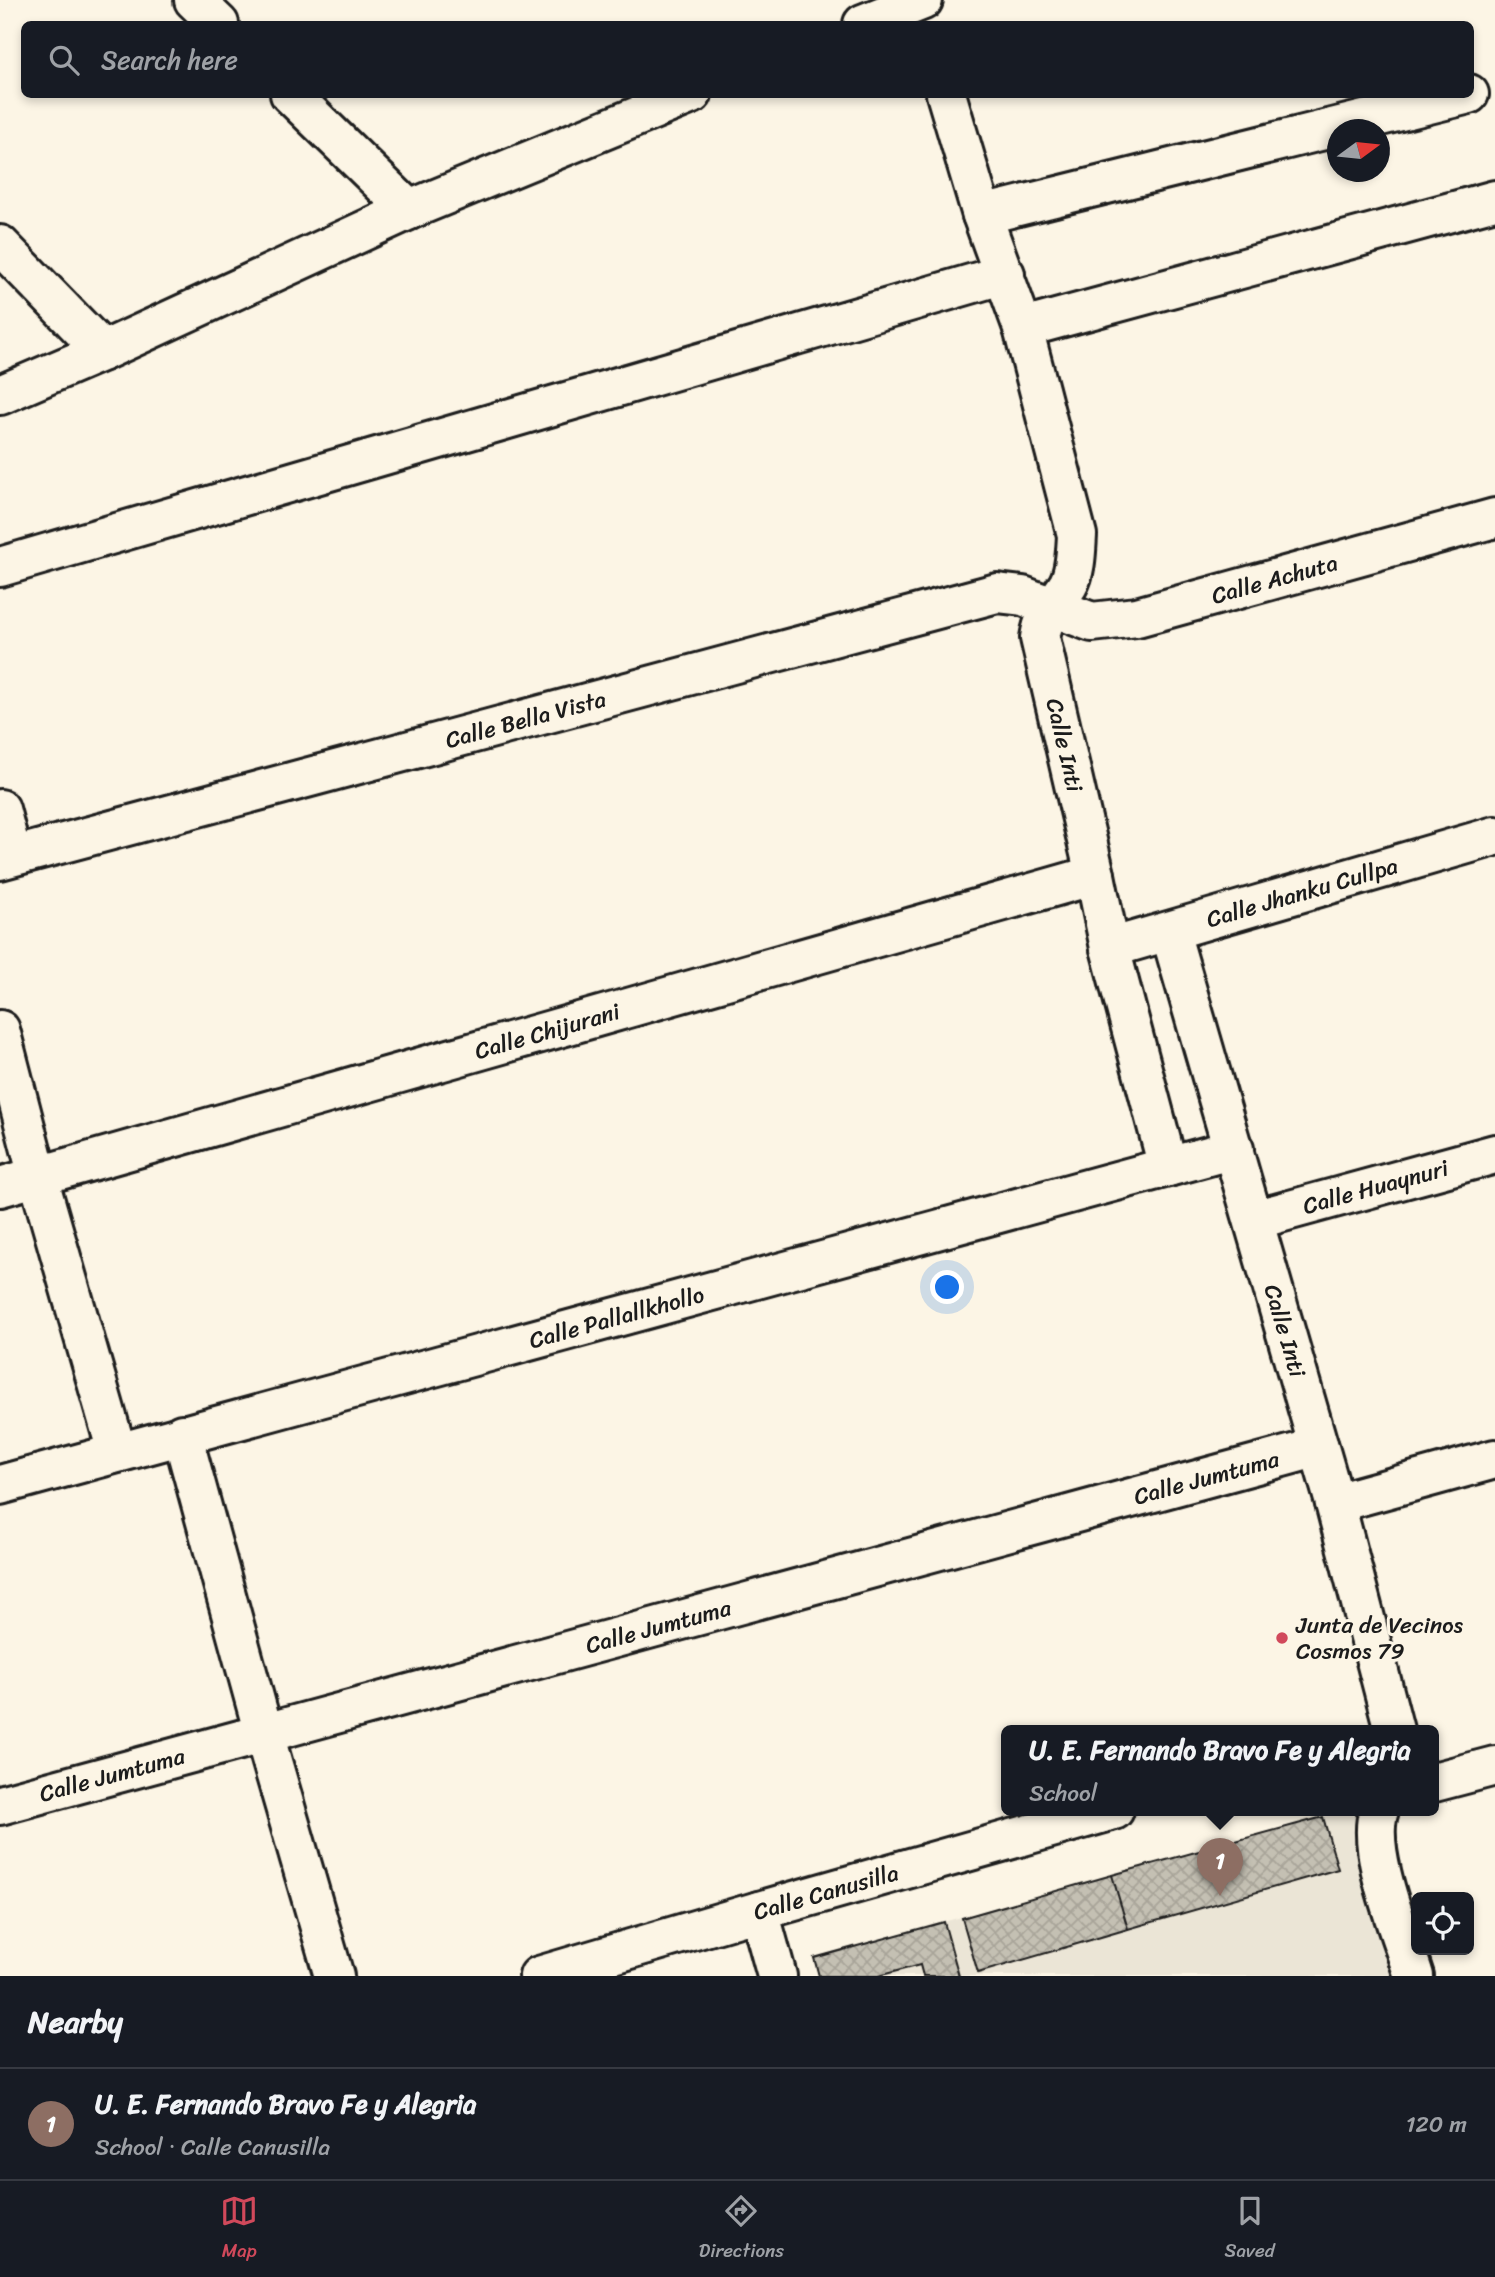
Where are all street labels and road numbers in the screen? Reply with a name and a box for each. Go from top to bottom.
street label: Calle Achuta [1207,542,1342,616]
street label: Calle Bella Vista [441,679,611,761]
street label: Calle Inti [1034,694,1095,796]
street label: Calle Jhanku Cullpa [1202,845,1403,940]
street label: Calle Chijurani [470,991,625,1072]
street label: Calle Huaynuri [1298,1148,1454,1227]
street label: Calle Pallallkhollo [524,1274,709,1361]
street label: Calle Inti [1252,1280,1318,1383]
street label: Calle Jumtuma [1129,1439,1284,1517]
street label: Calle Jumtuma [581,1587,736,1666]
street label: Calle Jumtuma [35,1736,190,1814]
street label: Calle Canusilla [749,1852,904,1933]

